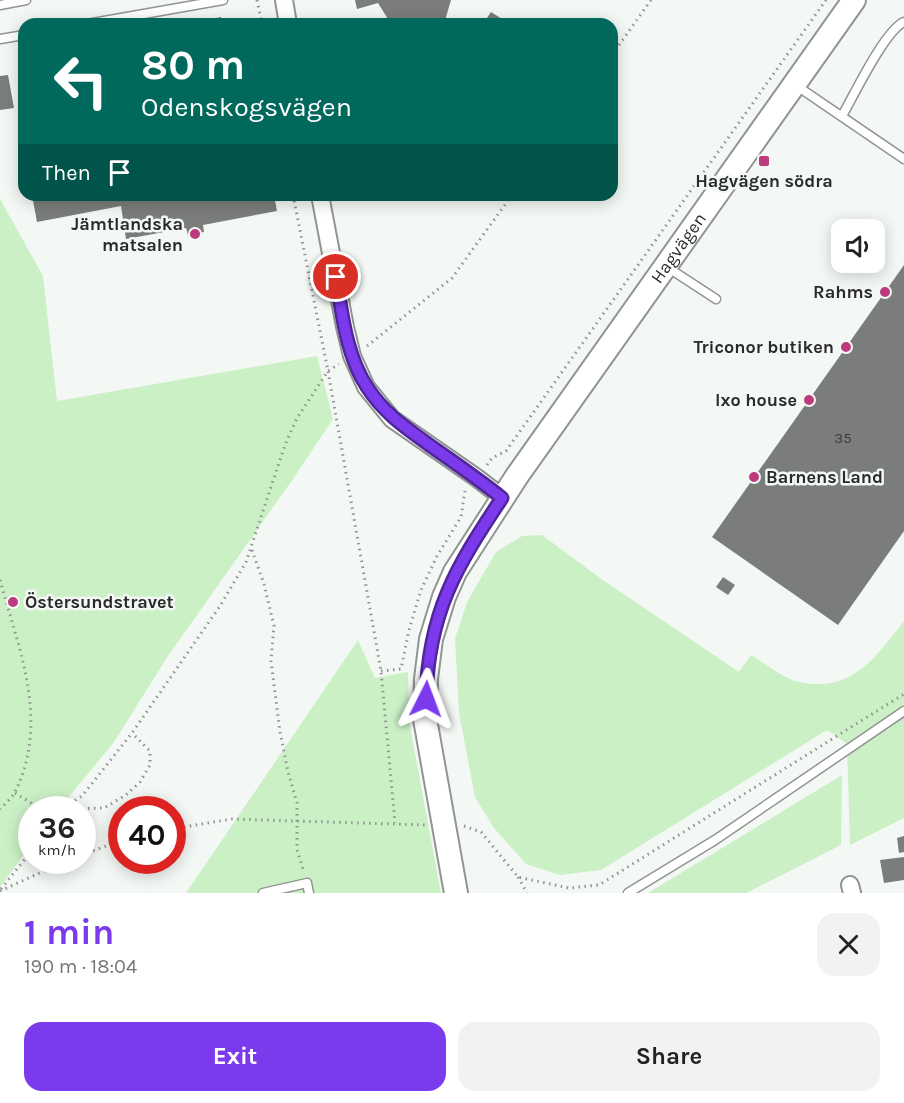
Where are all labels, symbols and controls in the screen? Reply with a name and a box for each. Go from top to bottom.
text: 80 m [141,40,245,90]
icon: left [42,42,120,120]
text: Odenskogsvägen [141,91,352,123]
marker: Hagvägen södra [757,154,771,168]
icon: arrive [103,156,136,189]
text: Then [42,160,91,186]
place label: Hagvägen södra [695,170,833,192]
street label: Hagvägen [646,208,711,288]
place label: Jämtlandska matsalen [71,213,183,256]
map controls [831,219,885,273]
button: sound [831,219,885,273]
marker: Jämtlandska matsalen [188,227,202,241]
pin [310,251,361,302]
icon: arrive [319,260,352,293]
place label: Rahms [813,281,873,303]
marker: Rahms [878,285,892,299]
place label: Triconor butiken [694,336,834,358]
marker: Triconor butiken [839,340,853,354]
place label: Ixo house [715,389,797,411]
marker: Ixo house [802,393,816,407]
house number: 35 [834,429,852,447]
place label: Barnens Land [766,466,883,488]
marker: Barnens Land [747,470,761,484]
place label: Östersundstravet [25,591,174,613]
marker: Östersundstravet [6,595,20,609]
position arrow [394,667,458,731]
speed limit sign: 40 [108,796,186,874]
text: 36 [39,810,75,846]
text: km/h [38,841,76,859]
text: 1 min [24,911,114,953]
button: close [817,913,880,976]
text: 190 m · 18:04 [24,955,137,978]
button: Exit [24,1022,446,1091]
button: Share [458,1022,880,1091]

